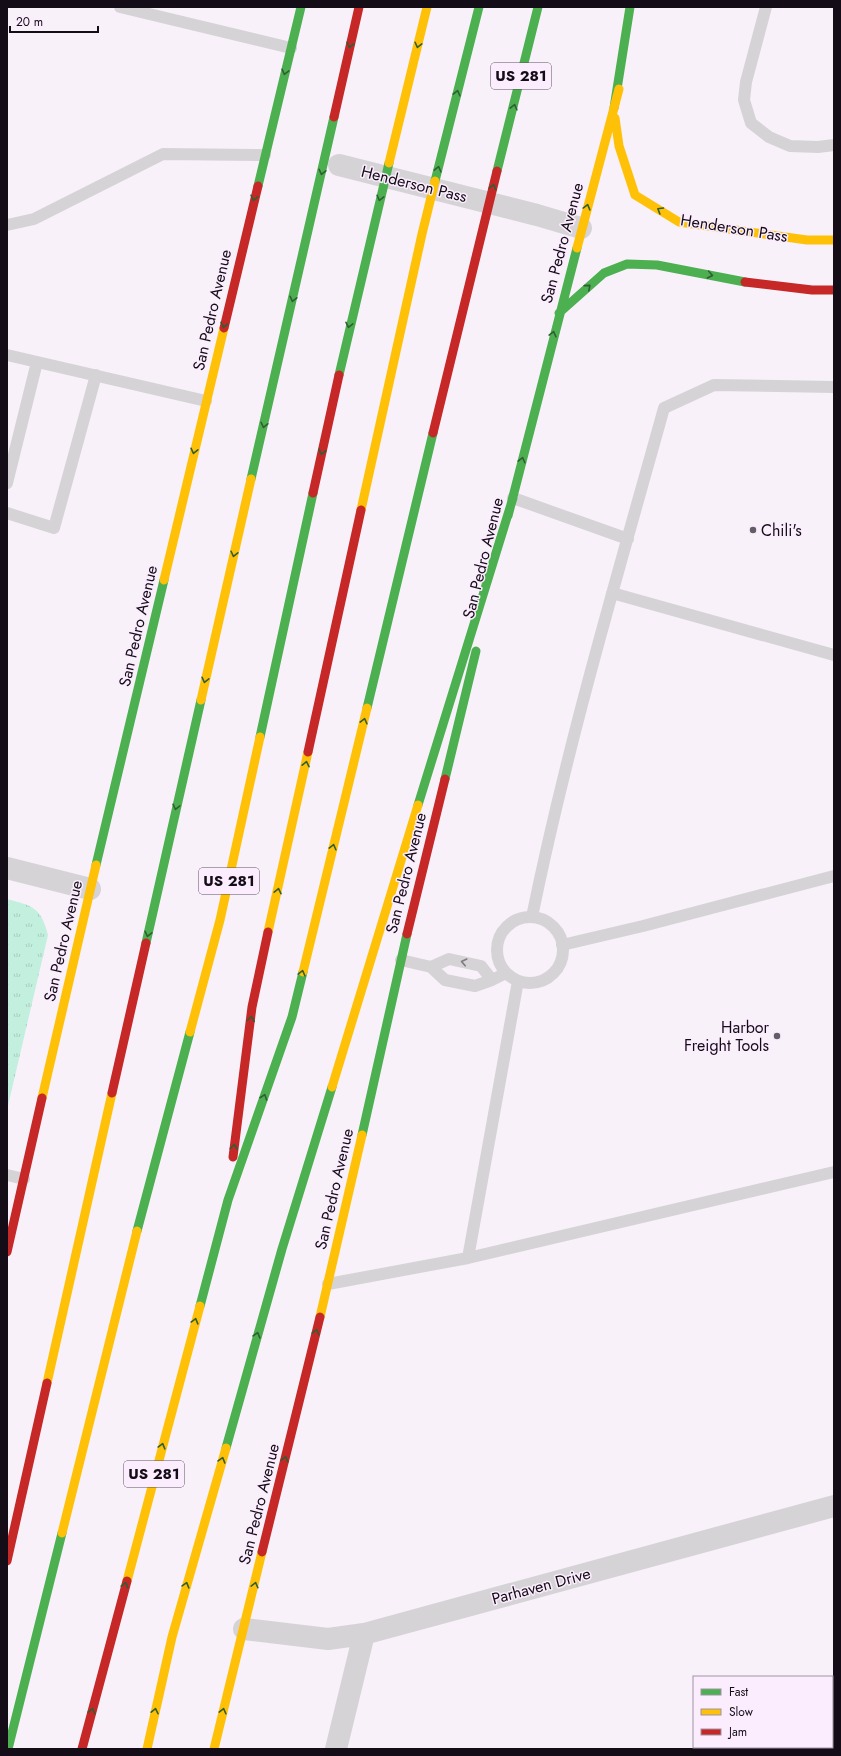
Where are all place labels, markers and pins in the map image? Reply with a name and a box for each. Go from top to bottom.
place label: Chili's [761,519,802,542]
marker: Chili's [748,525,758,535]
place label: Harbor Freight Tools [684,1016,770,1057]
marker: Harbor Freight Tools [772,1031,782,1041]

